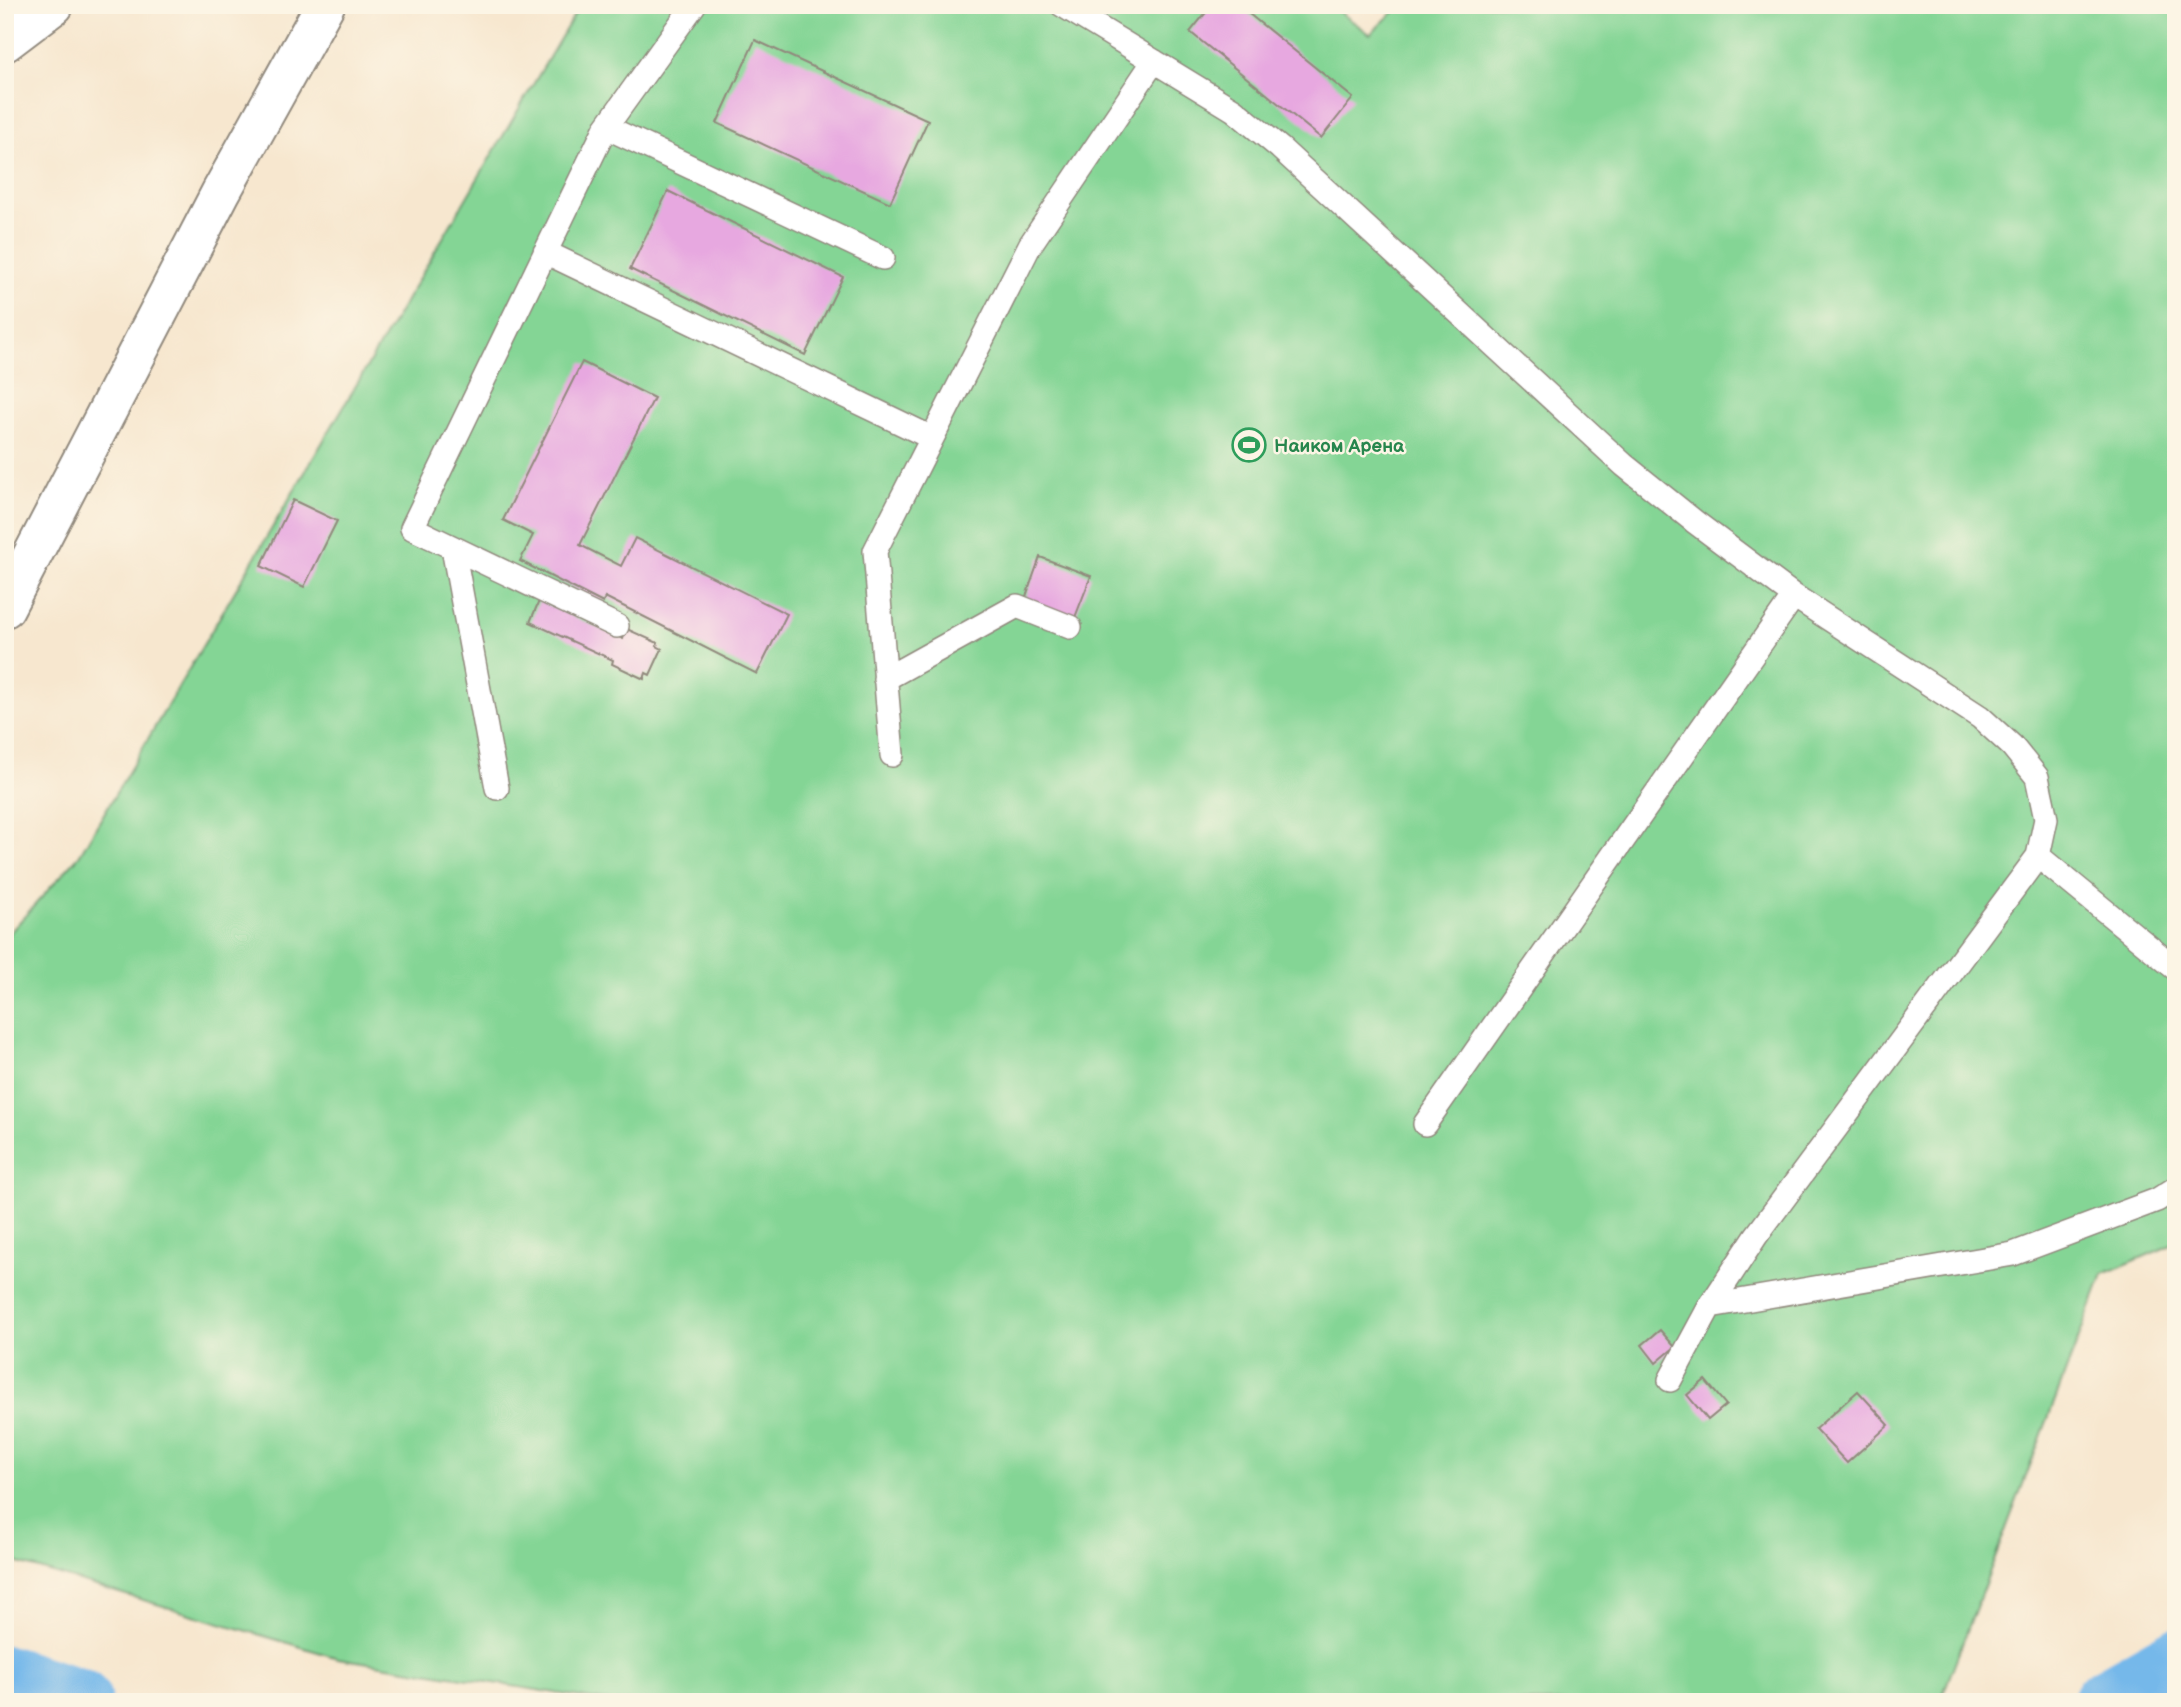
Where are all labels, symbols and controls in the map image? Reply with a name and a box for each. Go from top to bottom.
sports icon: Наиком Арена [1230,426,1268,464]
place label: Наиком Арена [1274,435,1405,458]

